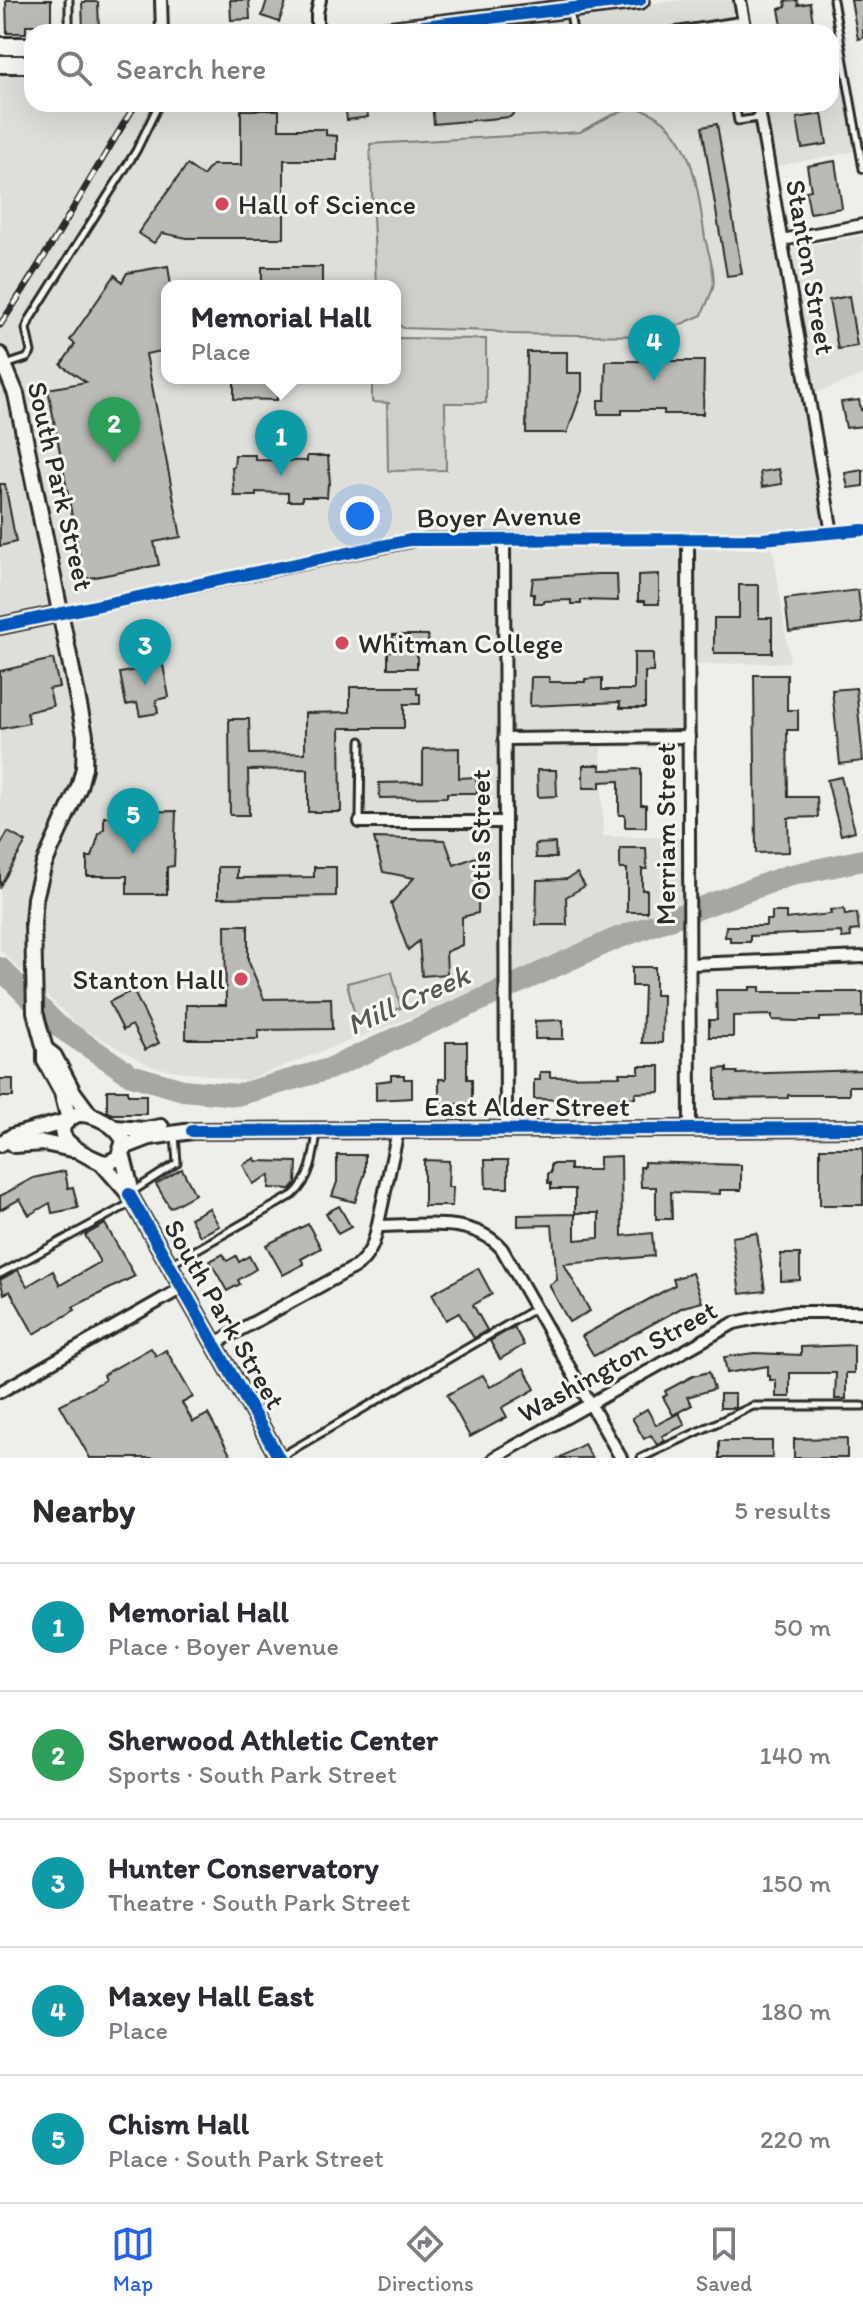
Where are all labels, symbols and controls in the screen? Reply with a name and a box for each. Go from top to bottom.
search box [24,24,839,112]
icon: search [52,46,96,90]
text: Search here [116,50,266,87]
street label: Stanton Street [779,177,843,357]
place label: Hall of Science [238,187,416,221]
marker: Hall of Science [213,195,231,213]
popup [161,280,401,384]
text: Memorial Hall [191,298,371,335]
pin: 4 [628,315,680,381]
text: Place [191,335,251,367]
street label: South Park Street [20,378,102,594]
pin: 2 [88,397,140,463]
pin: 1 [255,410,307,476]
your location [340,496,380,536]
street label: Boyer Avenue [416,498,582,534]
pin: 3 [119,619,171,685]
place label: Whitman College [358,626,563,660]
marker: Whitman College [333,634,351,652]
street label: Merriam Street [648,743,682,925]
street label: Otis Street [463,769,497,901]
pin: 5 [107,788,159,854]
water label: Mill Creek [341,956,476,1043]
place label: Stanton Hall [73,962,225,996]
marker: Stanton Hall [232,970,250,988]
street label: East Alder Street [424,1089,630,1123]
street label: South Park Street [157,1213,293,1415]
street label: Washington Street [511,1292,723,1430]
text: Nearby [32,1490,135,1531]
text: 5 results [734,1494,831,1526]
text: Memorial Hall [108,1593,289,1630]
text: 1 [52,1611,64,1643]
text: 50 m [774,1611,831,1643]
text: Place · Boyer Avenue [108,1630,339,1662]
text: Sherwood Athletic Center [108,1721,438,1758]
text: 2 [51,1739,65,1771]
text: 140 m [760,1739,831,1771]
text: Sports · South Park Street [108,1758,397,1790]
text: Hunter Conservatory [108,1849,379,1886]
text: 3 [51,1867,65,1899]
text: 150 m [762,1867,831,1899]
text: Theatre · South Park Street [108,1886,410,1918]
text: Maxey Hall East [108,1977,314,2014]
text: 4 [50,1995,66,2027]
text: 180 m [761,1995,831,2027]
text: Place [108,2014,168,2046]
text: Chism Hall [108,2105,249,2142]
text: 5 [51,2123,65,2155]
text: 220 m [760,2123,831,2155]
text: Place · South Park Street [108,2142,384,2174]
tab: Map [111,2222,155,2297]
tab: Directions [377,2222,474,2297]
tab: Saved [696,2222,752,2297]

